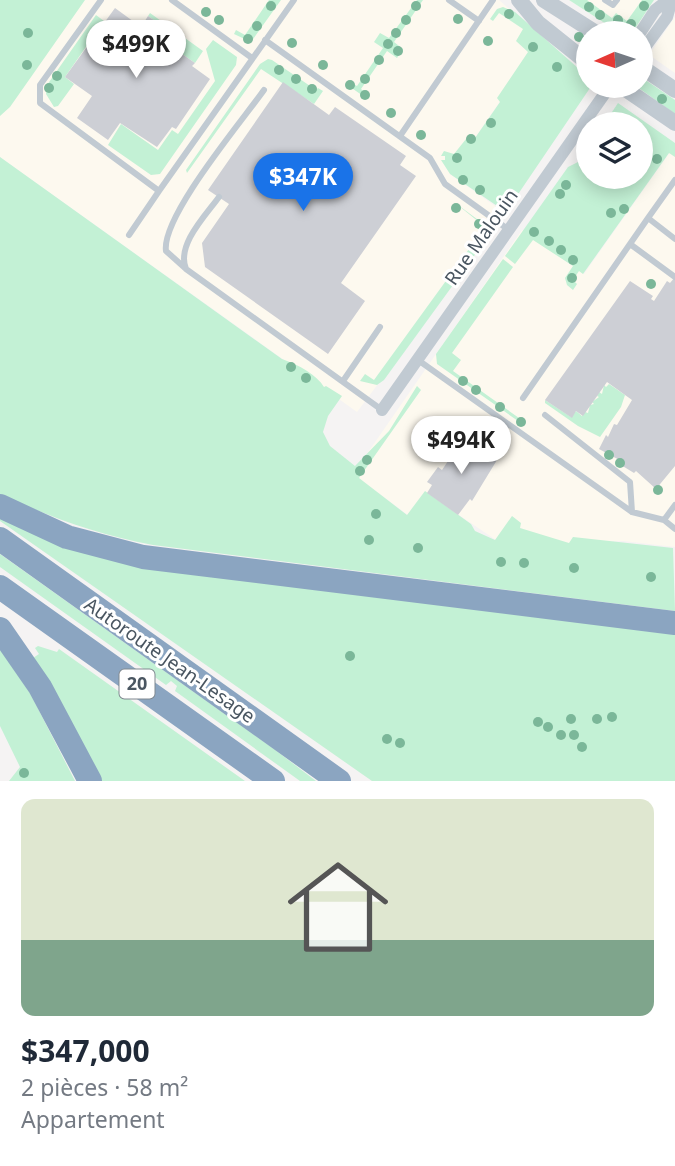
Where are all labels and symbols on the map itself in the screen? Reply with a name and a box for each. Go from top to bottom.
pin: $499K [87,20,185,80]
north arrow [576,21,653,98]
pin: $347K [254,154,352,213]
street label: Rue Malouin [438,184,524,290]
pin: $494K [412,416,510,476]
street label: Autoroute Jean-Lesage [80,591,260,729]
road number: 20 [120,670,154,698]

